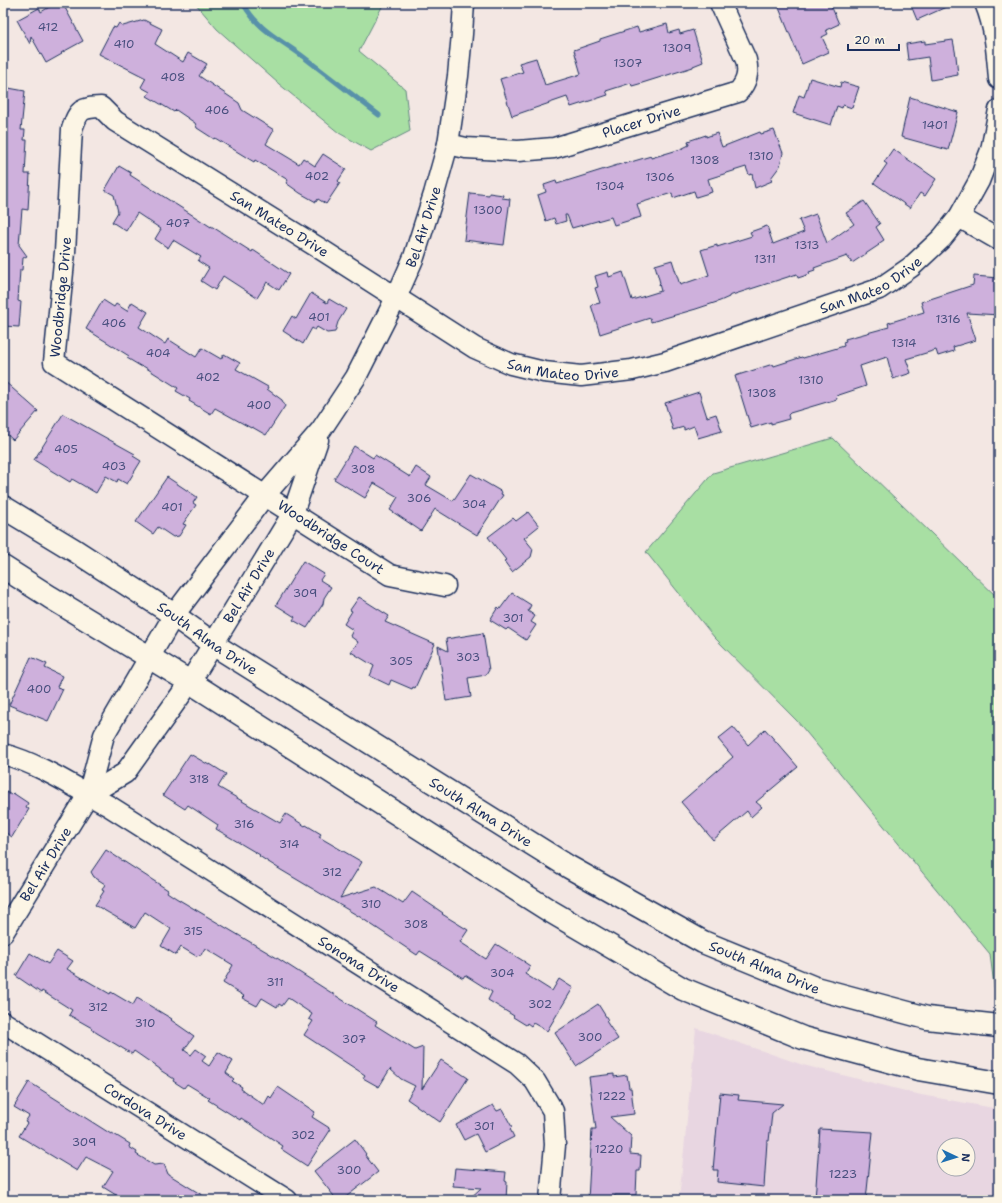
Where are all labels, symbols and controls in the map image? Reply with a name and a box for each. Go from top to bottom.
house number: 412 [38,19,58,35]
scale bar [848,26,899,52]
text: 20 m [854,32,885,48]
house number: 410 [114,36,134,52]
house number: 1309 [662,40,692,56]
house number: 1307 [614,55,642,71]
house number: 408 [161,69,185,85]
street label: Placer Drive [600,101,683,142]
house number: 406 [205,102,229,118]
house number: 1401 [922,117,948,133]
house number: 1310 [748,148,774,164]
house number: 1308 [690,152,720,168]
house number: 402 [305,168,329,184]
house number: 1306 [645,169,675,185]
house number: 1304 [595,178,625,194]
street label: Bel Air Drive [401,184,445,270]
street label: San Mateo Drive [227,186,332,261]
house number: 1300 [473,202,503,218]
house number: 407 [166,215,190,231]
street label: Woodbridge Drive [45,236,75,358]
house number: 1313 [794,237,820,253]
house number: 1311 [754,251,776,267]
street label: San Mateo Drive [817,252,926,318]
house number: 401 [308,309,330,325]
house number: 1316 [935,311,961,327]
house number: 406 [102,315,126,331]
house number: 1314 [891,335,917,351]
house number: 404 [146,345,170,361]
street label: San Mateo Drive [505,354,620,385]
house number: 402 [196,369,220,385]
house number: 1310 [798,372,824,388]
house number: 1308 [747,385,777,401]
house number: 400 [246,397,272,413]
house number: 405 [54,441,78,457]
house number: 403 [102,458,126,474]
house number: 308 [351,461,375,477]
house number: 306 [407,490,431,506]
street label: Woodbridge Court [274,496,388,578]
house number: 304 [462,496,486,512]
house number: 401 [161,499,183,515]
street label: Bel Air Drive [219,545,279,626]
house number: 309 [293,585,317,601]
street label: South Alma Drive [154,597,261,679]
house number: 301 [502,610,524,626]
house number: 303 [456,649,480,665]
house number: 305 [389,653,413,669]
house number: 400 [26,681,52,697]
house number: 318 [189,771,210,787]
street label: South Alma Drive [426,773,536,851]
house number: 316 [234,816,254,832]
street label: Bel Air Drive [16,823,75,905]
house number: 314 [279,836,299,852]
house number: 312 [322,864,342,880]
house number: 310 [361,896,381,912]
house number: 308 [404,916,428,932]
house number: 315 [183,923,203,939]
street label: Sonoma Drive [315,932,403,996]
street label: South Alma Drive [707,937,822,998]
house number: 304 [490,965,514,981]
house number: 311 [266,974,284,990]
house number: 302 [528,996,552,1012]
house number: 312 [88,999,108,1015]
house number: 310 [135,1015,155,1031]
house number: 300 [578,1029,602,1045]
house number: 307 [342,1031,366,1047]
street label: Cordova Drive [100,1078,190,1144]
house number: 1222 [598,1088,626,1104]
house number: 301 [473,1118,495,1134]
house number: 302 [291,1127,315,1143]
house number: 309 [72,1134,96,1150]
north arrow [936,1137,976,1177]
house number: 1220 [595,1141,623,1157]
text: N [958,1153,973,1163]
house number: 300 [337,1162,361,1178]
house number: 1223 [829,1166,857,1182]

